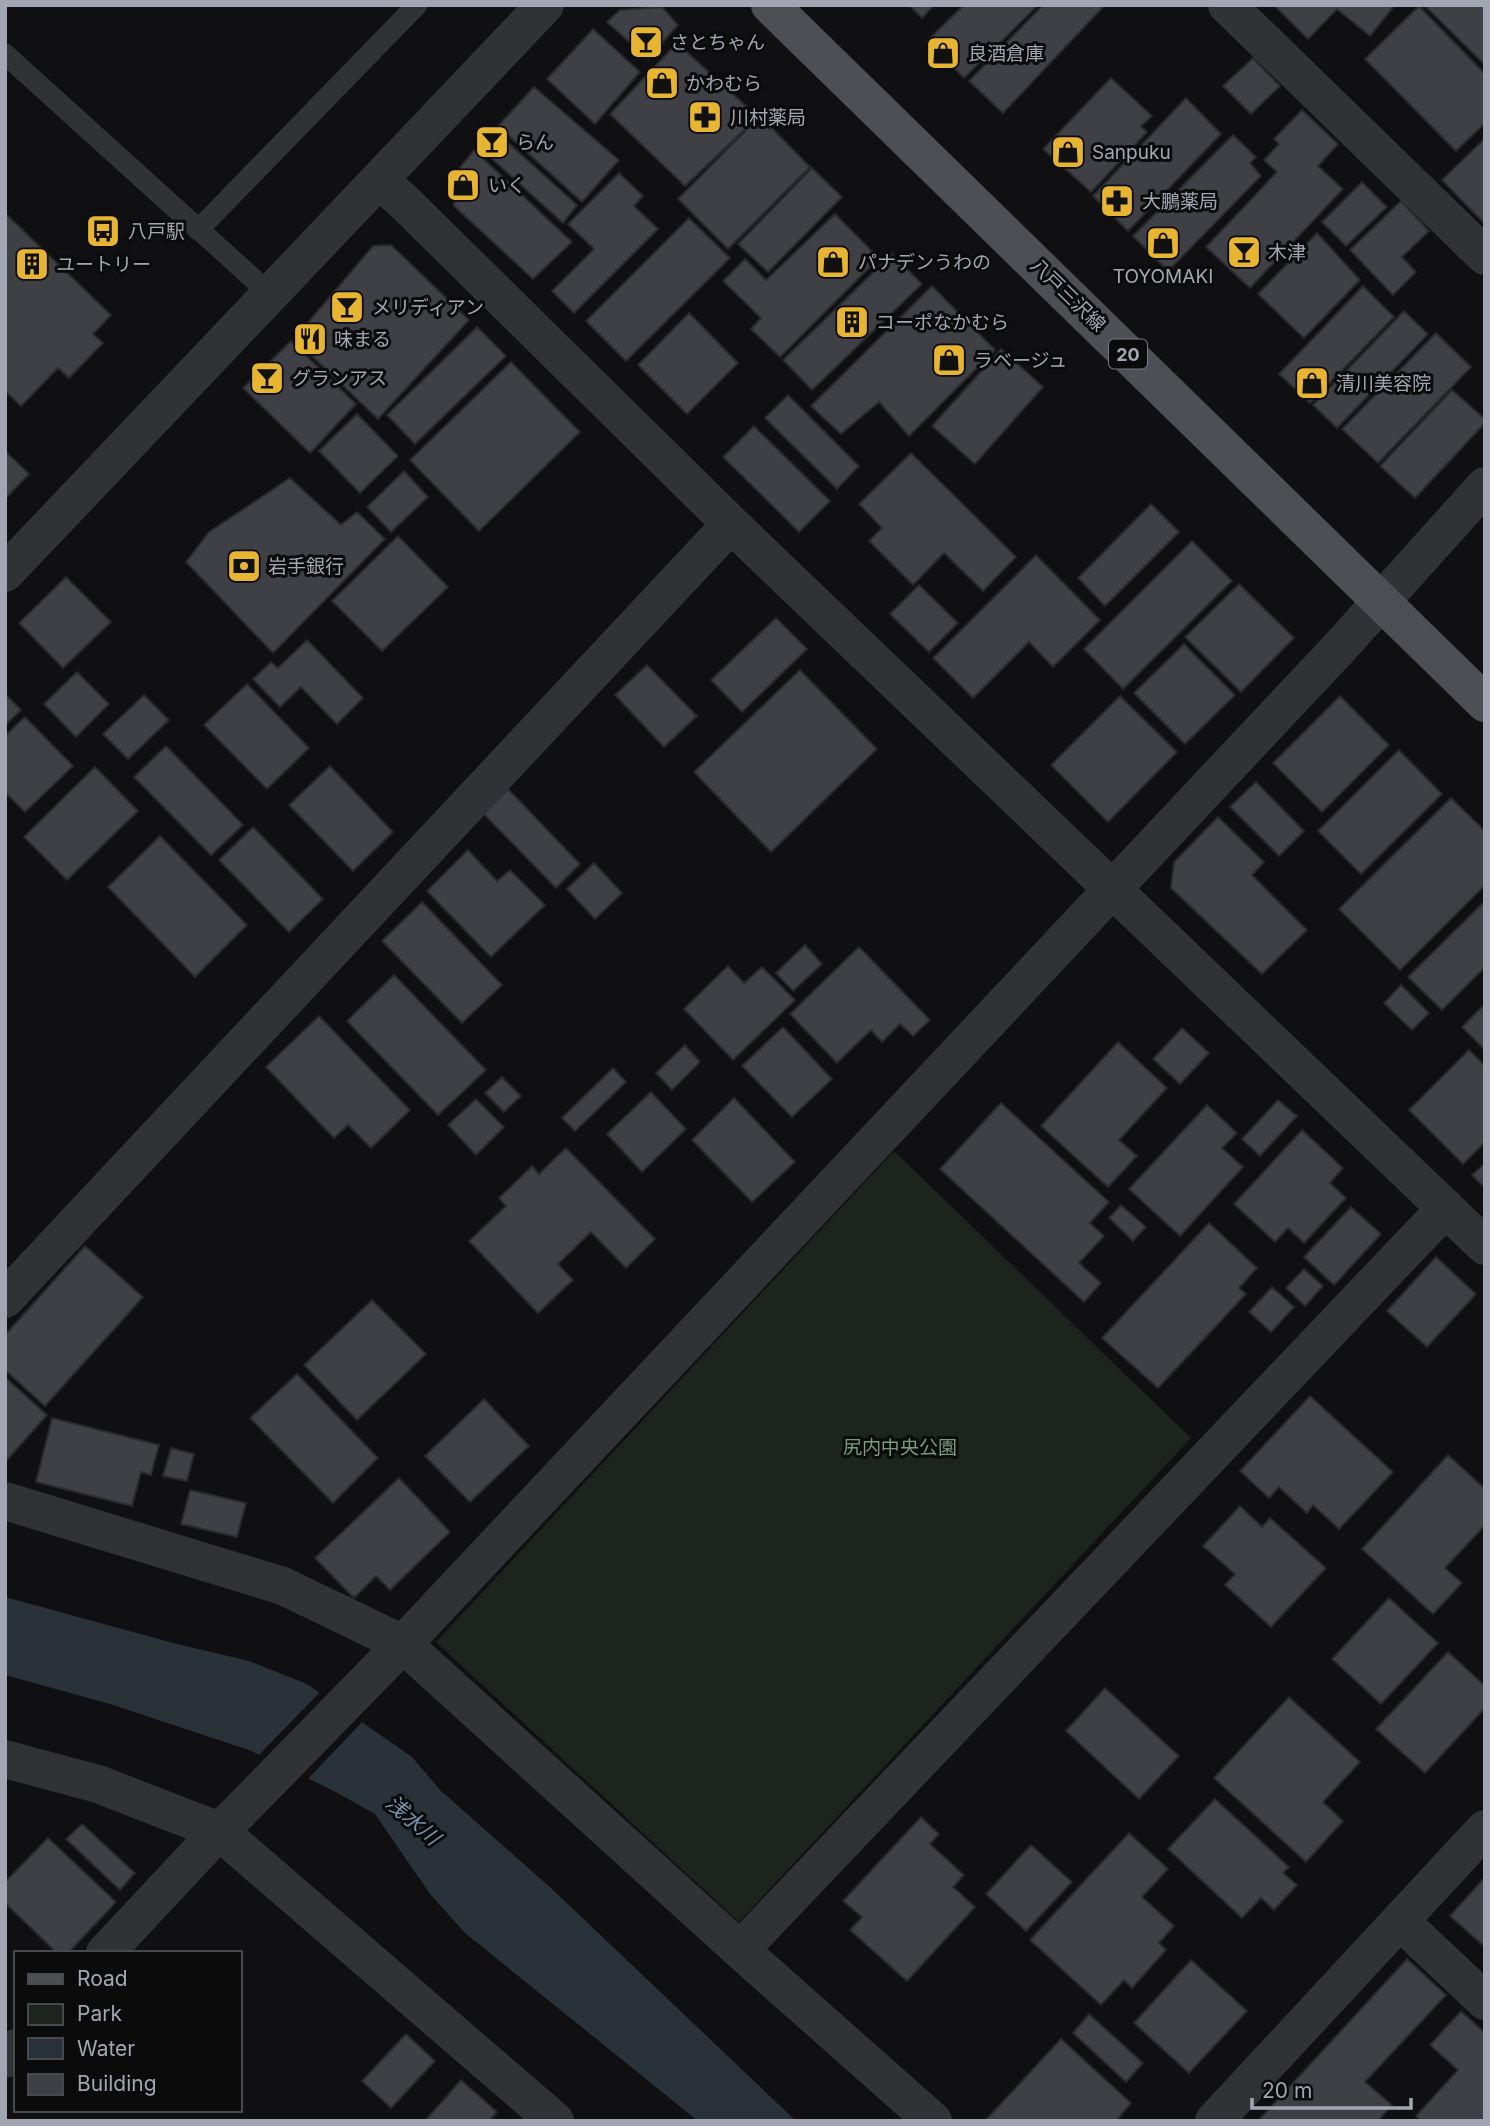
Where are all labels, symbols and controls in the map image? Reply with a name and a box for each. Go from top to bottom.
bar icon: さとちゃん [627,23,665,61]
place label: さとちゃん [670,31,765,54]
shop icon: 良酒倉庫 [924,34,962,72]
place label: 良酒倉庫 [968,42,1044,65]
shop icon: かわむら [643,64,681,102]
place label: かわむら [686,72,762,95]
pharmacy icon: 川村薬局 [686,98,724,136]
place label: 川村薬局 [730,106,806,129]
bar icon: らん [473,123,511,161]
place label: らん [516,131,554,154]
shop icon: Sanpuku [1049,133,1087,171]
place label: Sanpuku [1092,141,1171,164]
shop icon: いく [444,166,482,204]
place label: いく [488,174,526,197]
pharmacy icon: 大鵬薬局 [1098,182,1136,220]
place label: 大鵬薬局 [1142,190,1218,213]
bus stop icon: 八戸駅 [84,212,122,250]
place label: 八戸駅 [128,220,185,243]
shop icon: TOYOMAKI [1144,224,1182,262]
bar icon: 木津 [1225,233,1263,271]
place label: 木津 [1268,241,1306,264]
shop icon: パナデンうわの [814,243,852,281]
building icon: ユートリー [13,245,51,283]
place label: パナデンうわの [858,251,991,274]
place label: ユートリー [56,253,151,276]
street label: 八戸三沢線 [1026,254,1110,336]
place label: TOYOMAKI [1113,265,1213,288]
bar icon: メリディアン [328,288,366,326]
place label: メリディアン [372,296,484,319]
building icon: コーポなかむら [833,303,871,341]
place label: コーポなかむら [876,311,1009,334]
restaurant icon: 味まる [291,320,329,358]
place label: 味まる [334,328,391,351]
road number: 20 [1109,340,1147,368]
shop icon: ラベージュ [930,341,968,379]
place label: ラベージュ [974,349,1067,372]
bar icon: グランアス [248,359,286,397]
shop icon: 清川美容院 [1293,364,1331,402]
place label: グランアス [292,367,387,390]
place label: 清川美容院 [1336,372,1431,395]
bank icon: 岩手銀行 [225,547,263,585]
place label: 岩手銀行 [268,555,344,578]
park label: 尻内中央公園 [843,1436,957,1459]
water label: 浅水川 [381,1790,446,1851]
legend [14,1951,242,2112]
text: Road [77,1966,128,1991]
text: Park [77,2001,122,2026]
text: Water [77,2036,135,2061]
scale bar [1252,2066,1411,2110]
text: Building [77,2071,157,2096]
text: 20 m [1262,2078,1312,2103]

